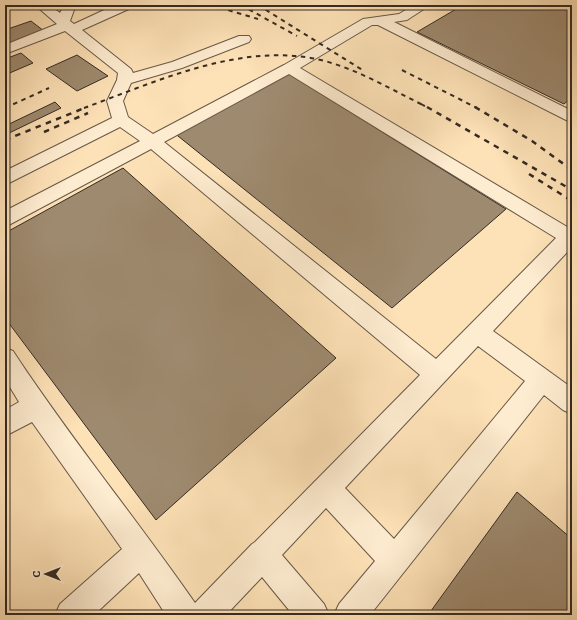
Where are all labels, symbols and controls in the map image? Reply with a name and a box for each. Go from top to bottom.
north arrow [26,554,66,594]
text: С [29,570,44,577]

